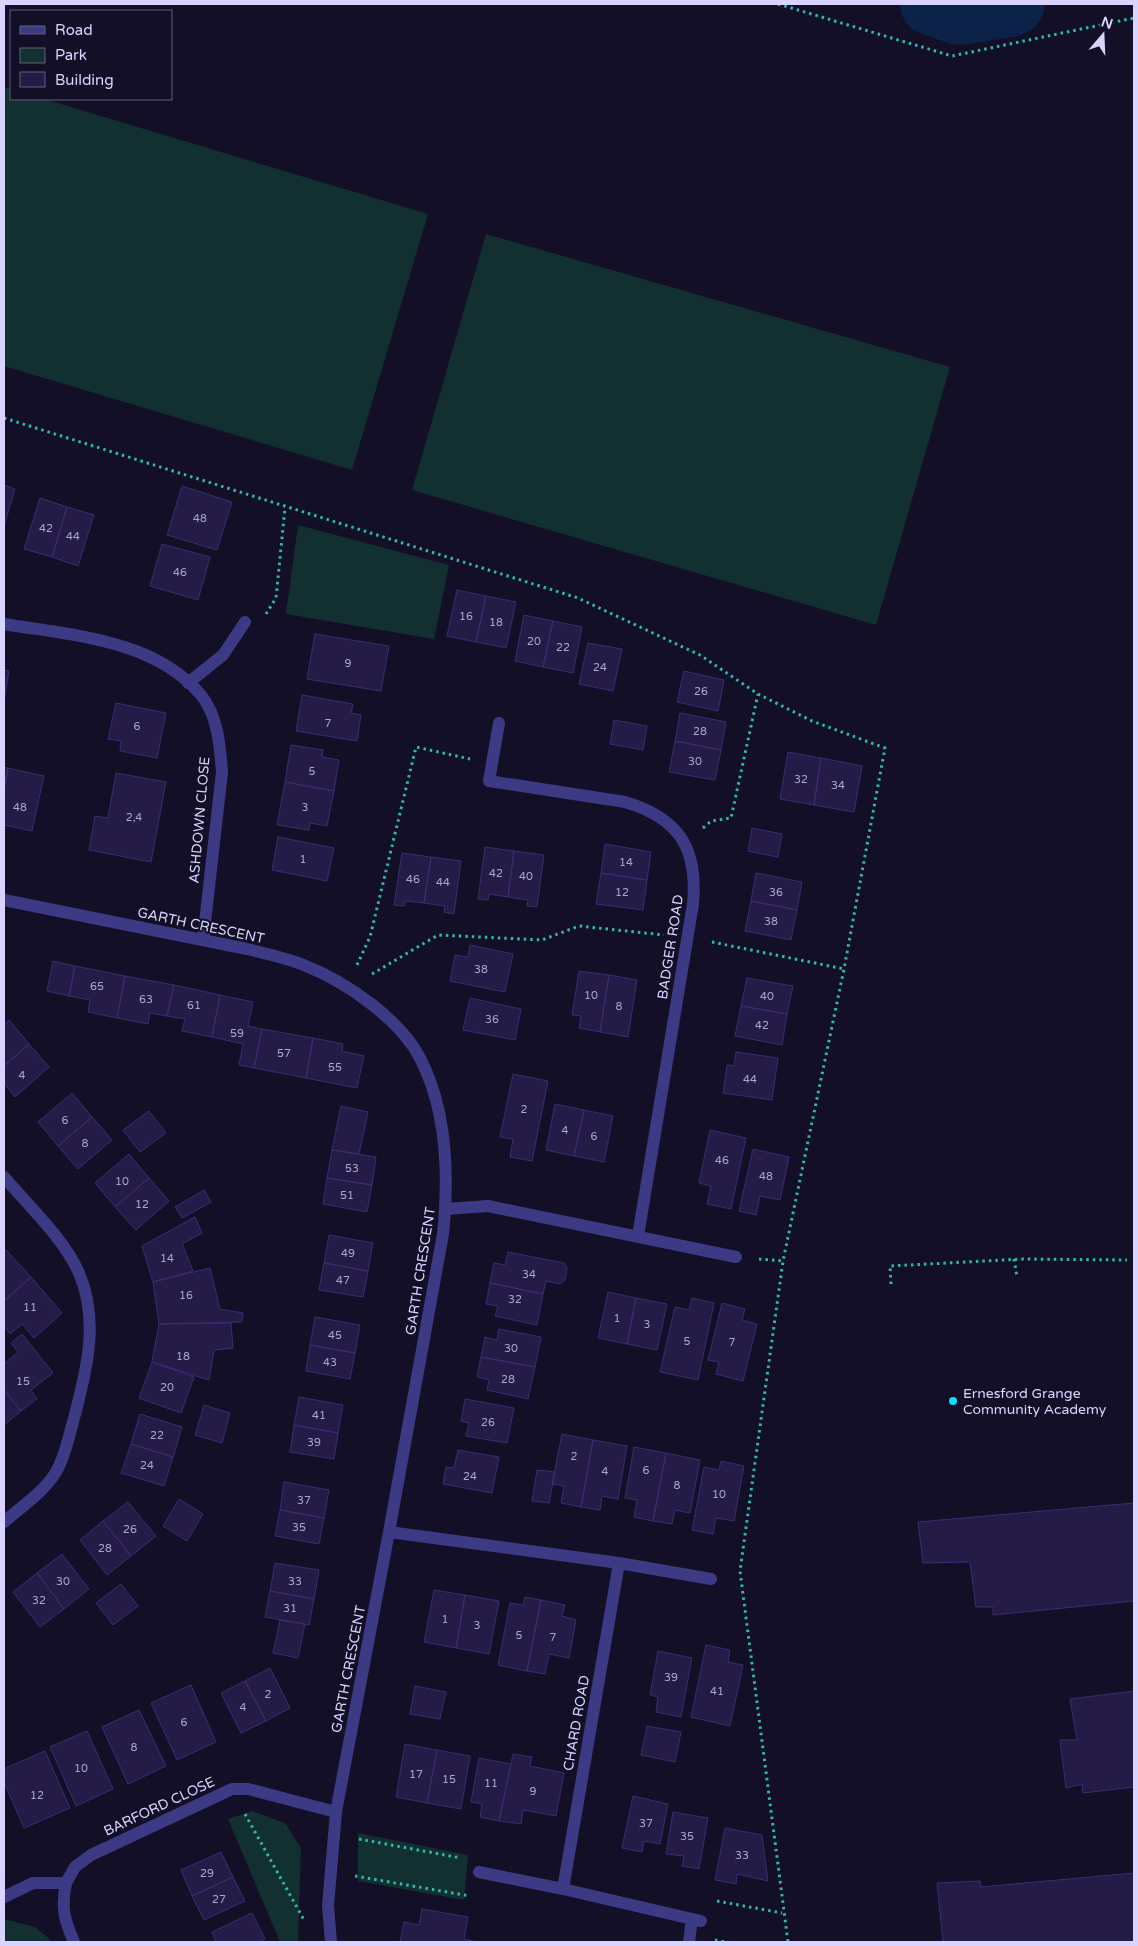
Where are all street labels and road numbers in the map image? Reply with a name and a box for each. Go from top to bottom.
street label: ASHDOWN CLOSE [185,756,214,884]
street label: BADGER ROAD [654,893,687,1001]
street label: GARTH CRESCENT [136,904,266,947]
street label: GARTH CRESCENT [402,1205,439,1336]
street label: GARTH CRESCENT [328,1603,369,1734]
street label: CHARD ROAD [560,1674,593,1772]
street label: BARFORD CLOSE [101,1773,217,1840]

